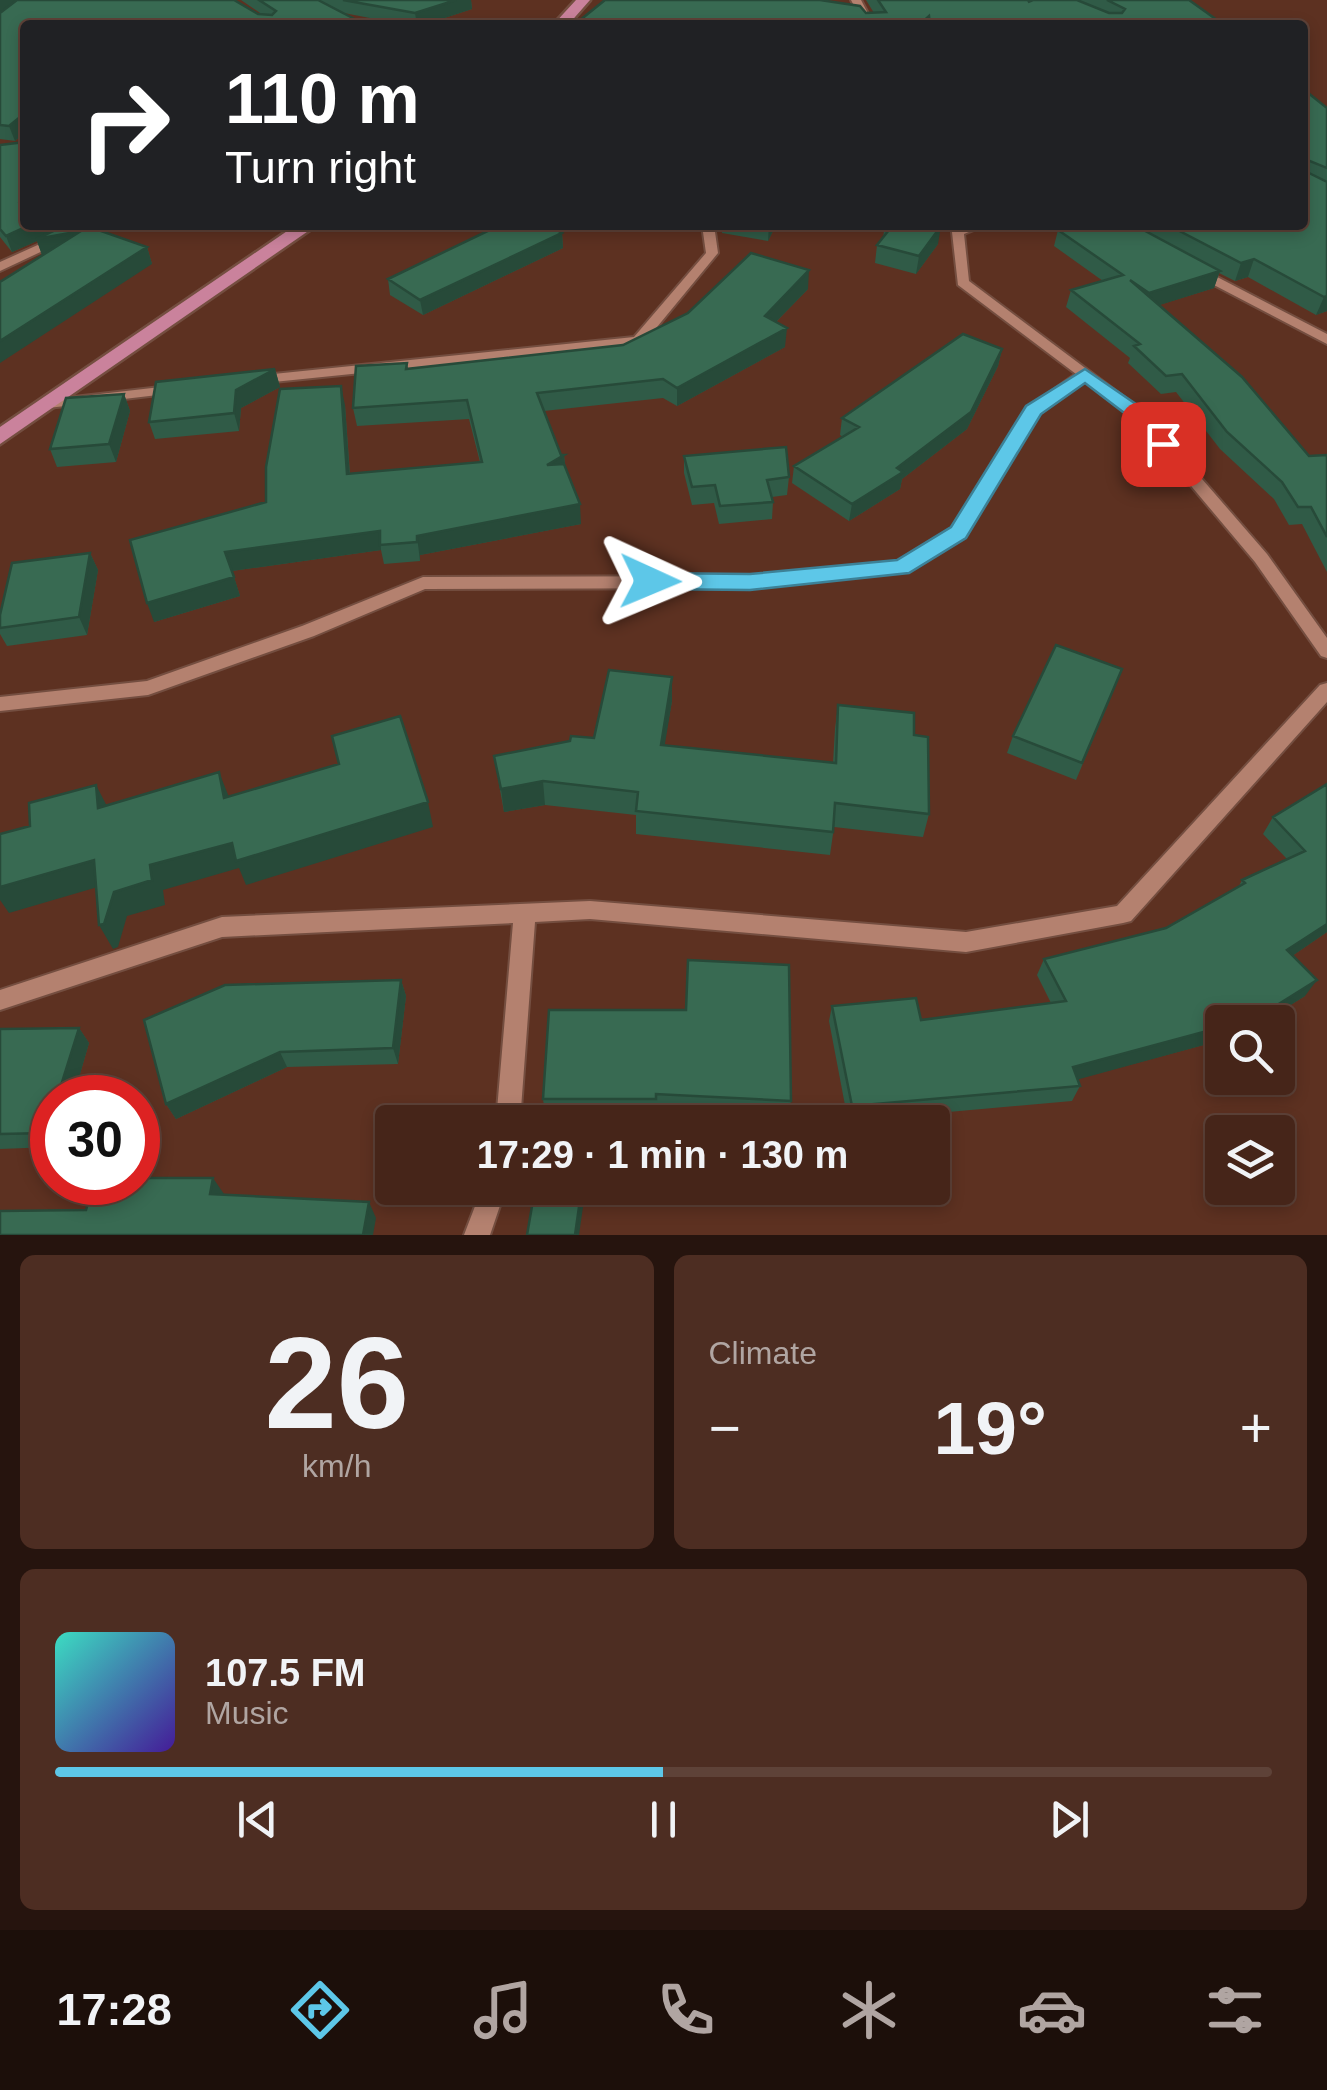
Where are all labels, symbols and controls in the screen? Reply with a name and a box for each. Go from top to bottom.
icon: right [60,60,190,190]
text: 110 m [225,60,420,138]
text: Turn right [225,142,416,193]
pin [1121,402,1206,487]
icon: arrive [1136,417,1191,472]
position arrow [598,529,702,633]
map controls [1205,1005,1295,1205]
button: search [1205,1005,1295,1095]
speed limit sign: 30 [30,1075,160,1205]
button: layers [1205,1115,1295,1205]
text: 17:29 · 1 min · 130 m [477,1134,848,1176]
text: 26 [264,1310,409,1456]
text: Climate [709,1335,817,1371]
text: 19° [934,1386,1047,1470]
text: − [709,1397,741,1459]
text: + [1240,1397,1272,1459]
text: km/h [302,1448,371,1484]
text: 107.5 FM [205,1652,366,1694]
text: Music [205,1695,289,1731]
icon: previous [230,1792,285,1847]
icon: pause [636,1792,691,1847]
icon: next [1042,1792,1097,1847]
icon: directions [285,1975,355,2045]
icon: music [468,1975,538,2045]
icon: phone [651,1975,721,2045]
icon: climate [834,1975,904,2045]
icon: car [1017,1975,1087,2045]
icon: filters [1200,1975,1270,2045]
text: 17:28 [57,1984,172,2035]

